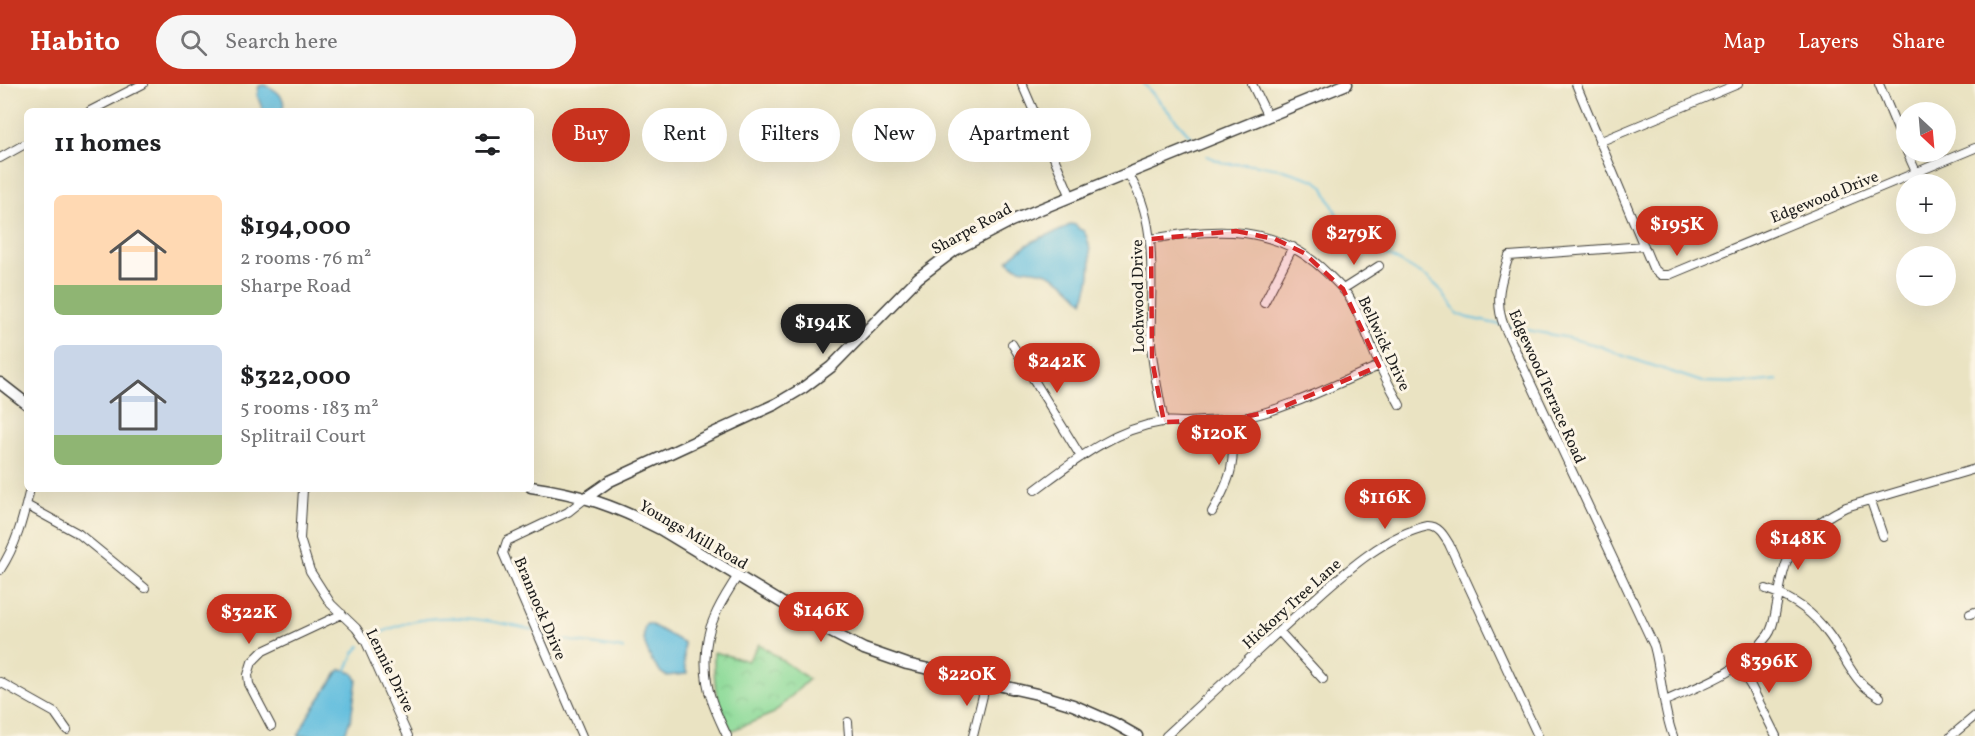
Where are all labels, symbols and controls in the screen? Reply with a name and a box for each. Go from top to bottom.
search box [156,15,576,69]
text: Habito [30,23,120,62]
icon: search [177,26,210,59]
text: Search here [225,27,338,58]
text: Map [1723,28,1765,57]
text: Layers [1798,28,1859,57]
text: Share [1892,28,1945,57]
north arrow [1896,102,1956,162]
map controls [1896,102,1956,306]
chip: Buy [552,108,630,162]
chip: Rent [642,108,727,162]
chip: Filters [739,108,840,162]
chip: New [852,108,936,162]
chip: Apartment [948,108,1091,162]
text: 11 homes [54,126,161,162]
icon: filters [471,128,504,161]
street label: Edgewood Drive [1767,166,1882,230]
button: + [1896,174,1956,234]
street label: Sharpe Road [928,199,1016,261]
pin: $195K [1635,206,1719,257]
text: $194,000 [240,209,351,245]
text: $195K [1650,211,1704,239]
pin: $279K [1312,215,1396,266]
icon: home [102,219,174,291]
text: $279K [1326,220,1382,248]
street label: Lochwood Drive [1127,239,1151,353]
text: 2 rooms · 76 m² [240,245,372,273]
button: − [1896,246,1956,306]
text: Sharpe Road [240,273,351,301]
street label: Bellwick Drive [1352,293,1415,395]
pin: $194K [781,304,865,355]
street label: Edgewood Terrace Road [1502,306,1590,467]
text: $194K [795,309,851,337]
pin: $242K [1015,343,1099,394]
text: $242K [1028,348,1086,376]
text: $322,000 [240,359,351,395]
icon: home [102,369,174,441]
text: 5 rooms · 183 m² [240,395,379,423]
pin: $120K [1177,415,1261,466]
text: $120K [1191,420,1247,448]
text: Splitrail Court [240,423,366,451]
pin: $116K [1343,479,1427,530]
text: $116K [1359,484,1411,512]
street label: Youngs Mill Road [634,496,752,576]
pin: $148K [1756,520,1840,571]
text: $148K [1770,525,1826,553]
street label: Brannock Drive [508,554,571,664]
street label: Hickory Tree Lane [1238,554,1347,655]
pin: $146K [779,592,863,643]
pin: $322K [207,594,291,645]
text: $146K [793,597,849,625]
text: $322K [221,599,277,627]
street label: Lennie Drive [360,625,419,716]
pin: $396K [1727,643,1811,694]
text: $396K [1740,648,1798,676]
pin: $220K [925,656,1009,707]
text: $220K [938,661,996,689]

